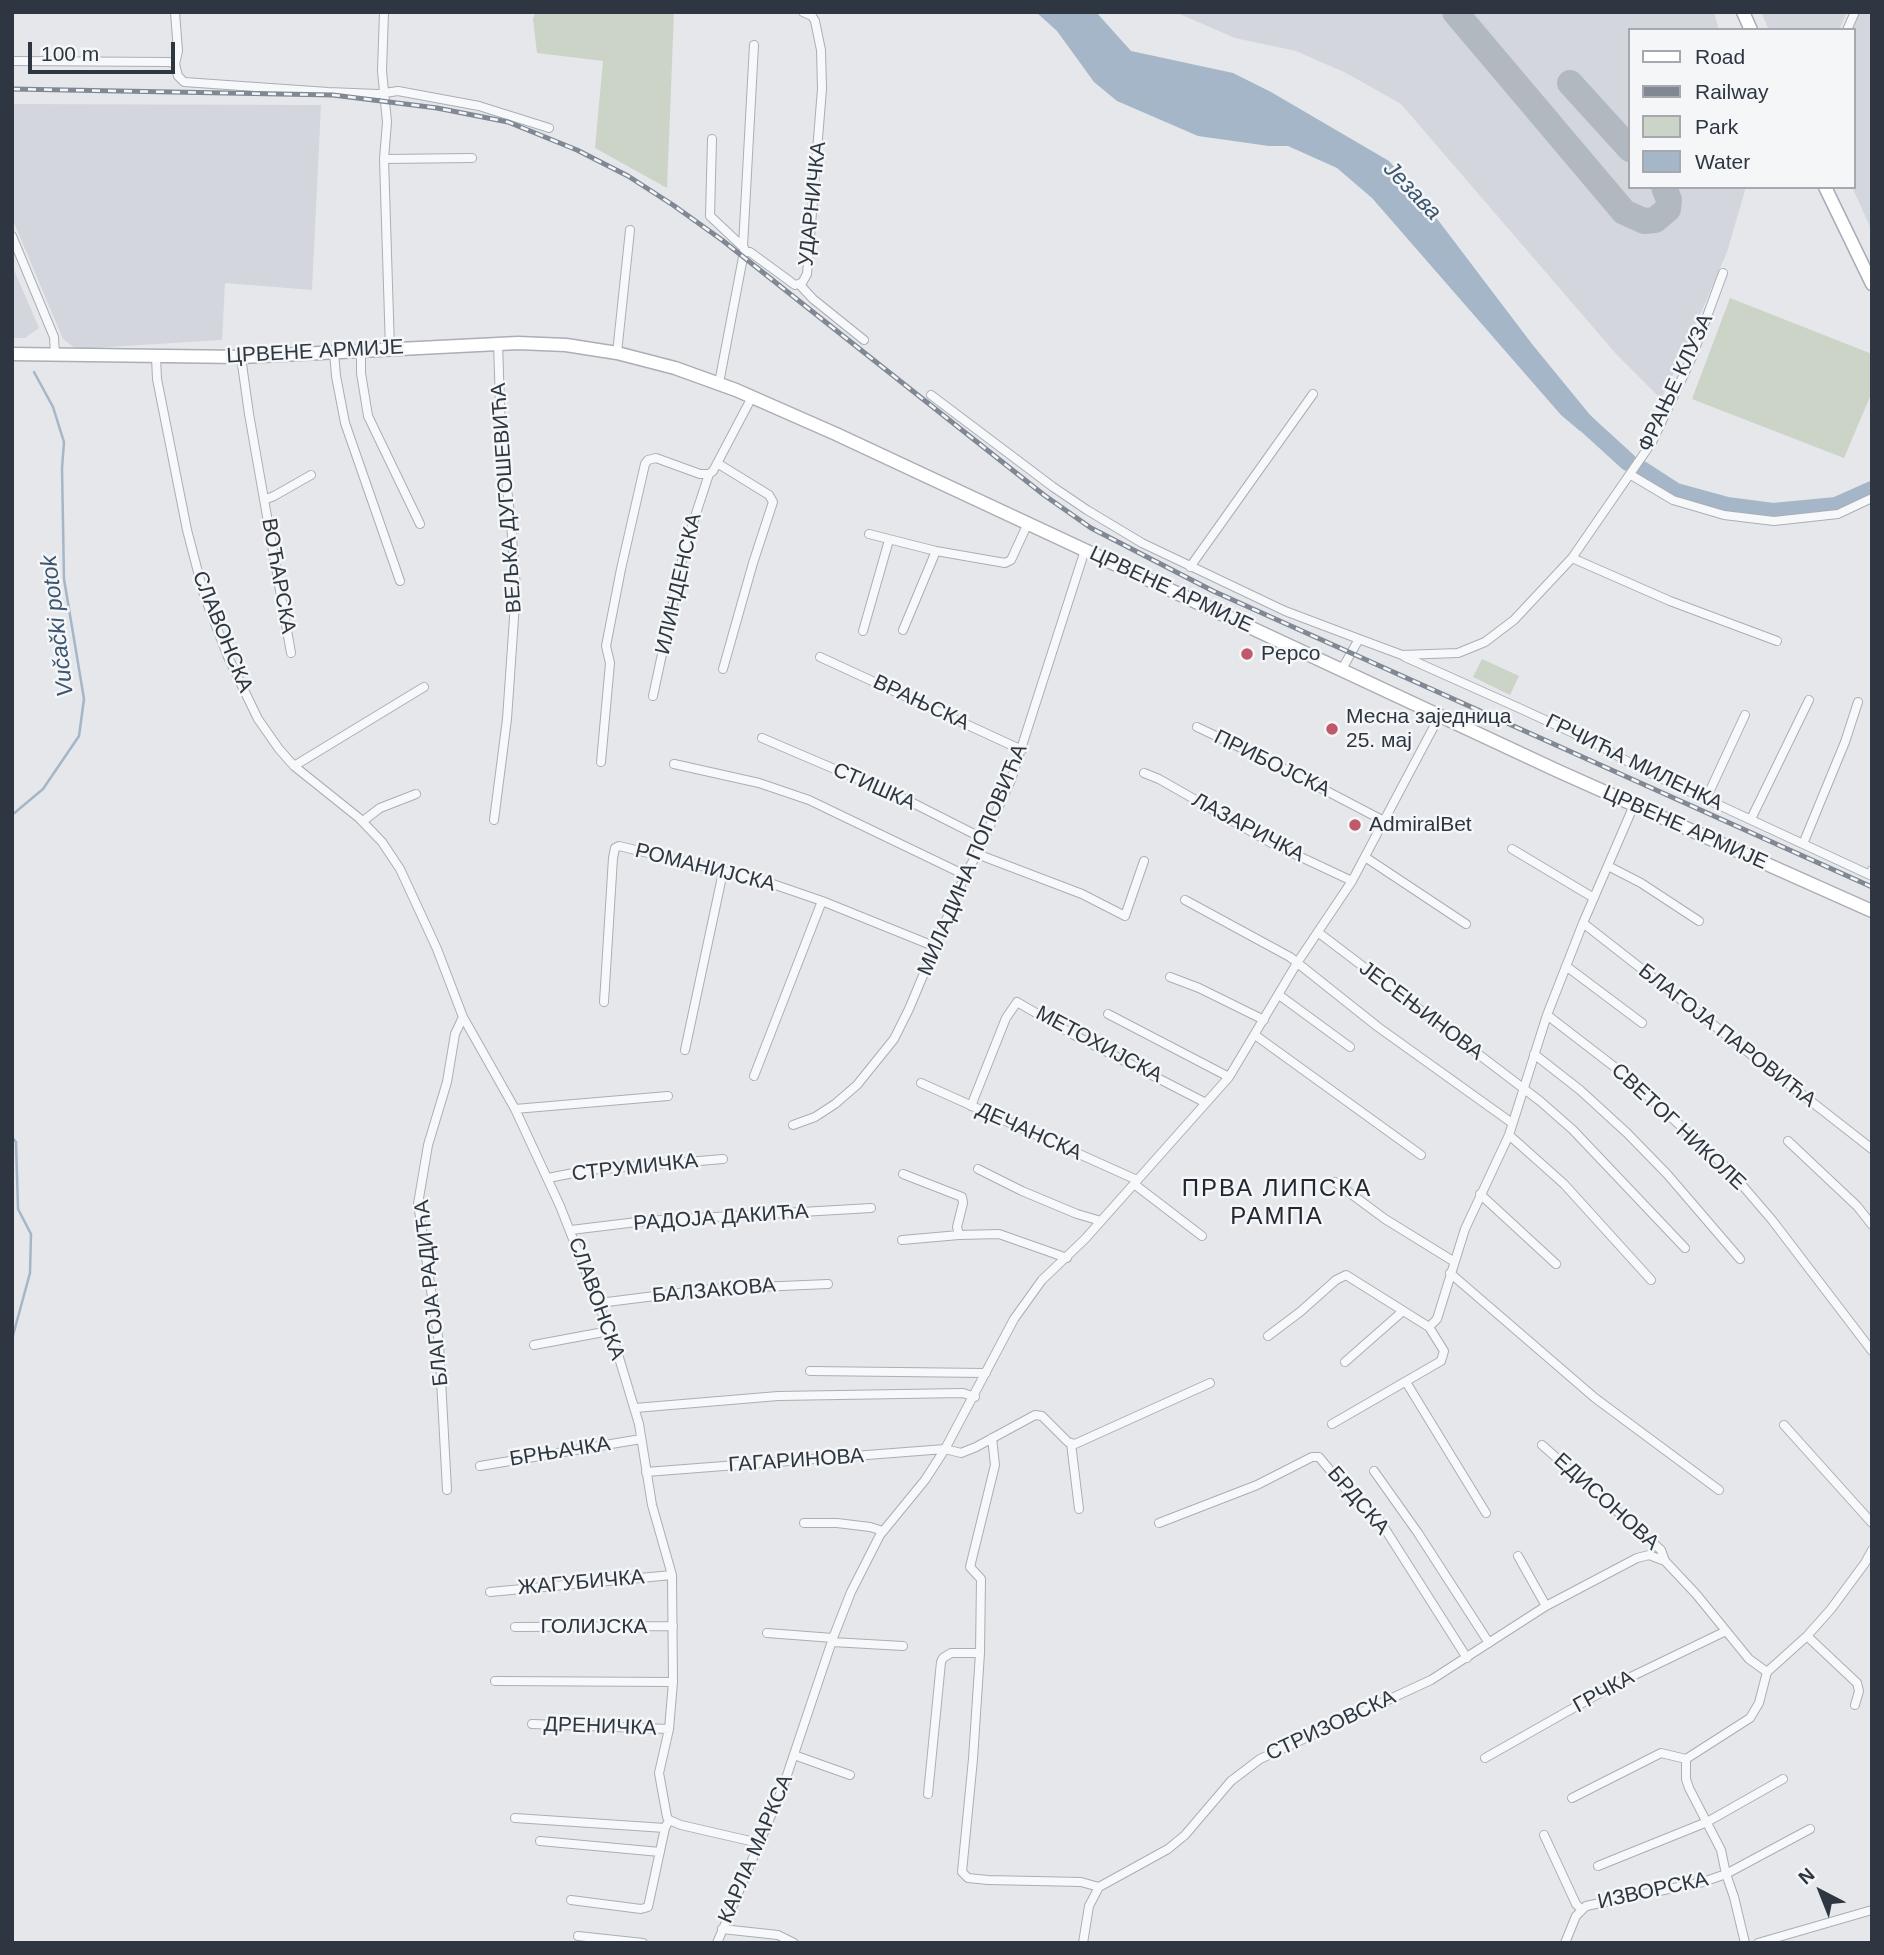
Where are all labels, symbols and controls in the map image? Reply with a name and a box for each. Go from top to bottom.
scale bar [32,28,178,72]
legend [1629,28,1856,189]
text: 100 m [41,42,99,65]
text: Road [1695,45,1745,68]
text: Railway [1695,80,1769,103]
text: Park [1695,115,1738,138]
street label: УДАРНИЧКА [794,140,832,268]
text: Water [1695,150,1750,173]
water label: Језава [1377,156,1447,226]
street label: ФРАЊЕ КЛУЗА [1633,310,1719,456]
street label: ЦРВЕНЕ АРМИЈЕ [226,335,404,369]
street label: ВЕЉКА ДУГОШЕВИЋА [486,382,528,614]
street label: ИЛИНДЕНСКА [651,511,707,657]
street label: ВОЋАРСКА [255,516,301,636]
street label: ЦРВЕНЕ АРМИЈЕ [1085,541,1257,639]
water label: Vučački potok [36,553,80,699]
street label: СЛАВОНСКА [186,568,258,696]
place label: Pepco [1261,641,1321,667]
marker: Pepco [1239,646,1255,662]
street label: ВРАЊСКА [869,670,973,736]
place label: Месна заједница 25. мај [1346,704,1511,754]
street label: ГРЧИЋА МИЛЕНКА [1541,709,1727,817]
marker: Месна заједница 25. мај [1324,721,1340,737]
street label: ПРИБОЈСКА [1210,725,1334,803]
street label: МИЛАДИНА ПОПОВИЋА [913,740,1033,980]
street label: СТИШКА [829,758,919,816]
street label: ЦРВЕНЕ АРМИЈЕ [1599,780,1771,876]
street label: ЛАЗАРИЧКА [1188,788,1308,868]
place label: AdmiralBet [1369,812,1472,838]
marker: AdmiralBet [1347,817,1363,833]
street label: РОМАНИЈСКА [632,838,778,898]
street label: ЈЕСЕЊИНОВА [1354,956,1488,1066]
street label: БЛАГОЈА ПАРОВИЋА [1633,959,1821,1113]
street label: МЕТОХИЈСКА [1031,1001,1167,1089]
street label: СВЕТОГ НИКОЛЕ [1606,1058,1750,1196]
street label: ДЕЧАНСКА [972,1098,1086,1166]
street label: СТРУМИЧКА [571,1149,699,1187]
district label: ПРВА ЛИПСКА РАМПА [1183,1175,1371,1231]
street label: БЛАГОЈА РАДИЋА [410,1199,454,1387]
street label: РАДОЈА ДАКИЋА [632,1199,810,1237]
street label: СЛАВОНСКА [562,1234,630,1364]
street label: БАЛЗАКОВА [651,1273,777,1309]
street label: БРЊАЧКА [508,1432,612,1472]
street label: ГАГАРИНОВА [727,1444,865,1478]
street label: ЕДИСОНОВА [1548,1448,1664,1556]
street label: БРДСКА [1322,1462,1394,1540]
street label: ЖАГУБИЧКА [517,1565,645,1601]
street label: ГОЛИЈСКА [540,1614,648,1640]
street label: ГРЧКА [1569,1665,1639,1719]
street label: СТРИЗОВСКА [1262,1685,1400,1767]
street label: ДРЕНИЧКА [543,1712,657,1742]
street label: КАРЛА МАРКСА [713,1771,799,1927]
north arrow [1786,1857,1856,1927]
text: N [1794,1864,1819,1888]
street label: ИЗВОРСКА [1595,1867,1711,1915]

